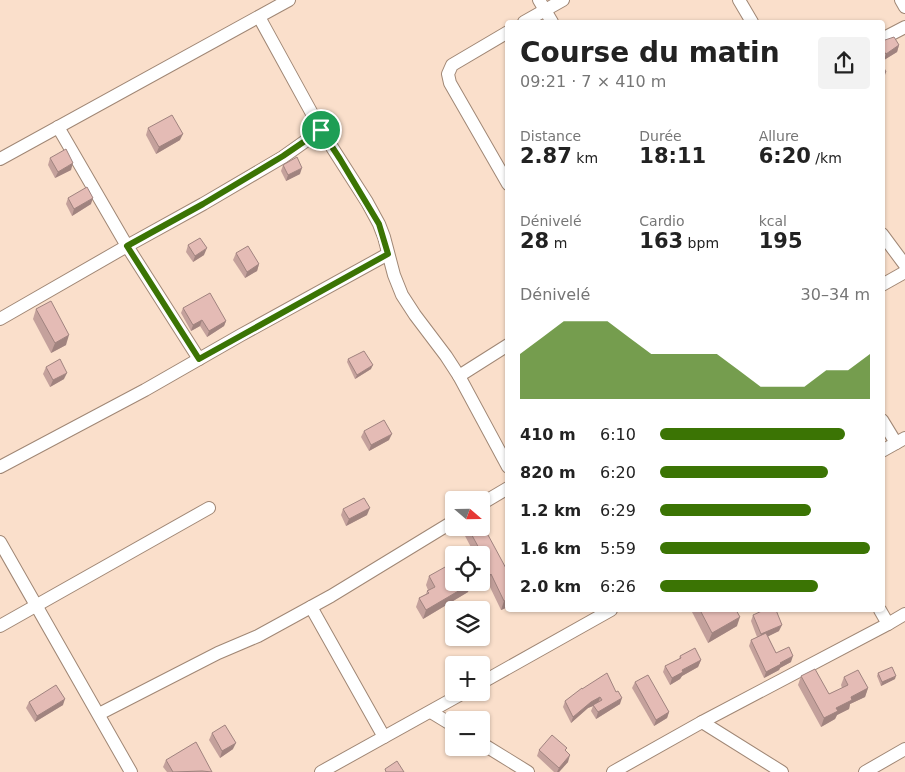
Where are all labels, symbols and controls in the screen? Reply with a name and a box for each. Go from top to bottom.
text: Course du matin [520,36,780,69]
button: share [818,37,870,89]
text: 09:21 · 7 × 410 m [520,72,666,91]
pin [300,109,342,151]
icon: arrive [307,116,335,144]
text: Distance [520,128,581,144]
text: Durée [639,128,682,144]
text: Allure [759,128,799,144]
text: 2.87 [520,144,572,168]
text: 18:11 [639,144,706,168]
text: 6:20 [759,144,811,168]
text: km [572,150,598,166]
text: /km [811,150,842,166]
text: Dénivelé [520,213,582,229]
text: Cardio [639,213,685,229]
text: kcal [759,213,787,229]
text: 28 [520,229,549,253]
text: 163 [639,229,683,253]
text: 195 [759,229,803,253]
text: m [549,235,567,251]
text: bpm [683,235,719,251]
text: Dénivelé [520,285,590,304]
text: 30–34 m [801,285,870,304]
text: 410 m [520,425,576,444]
text: 6:10 [600,425,636,444]
text: 820 m [520,463,576,482]
text: 6:20 [600,463,636,482]
north arrow [445,491,490,536]
map controls [445,491,490,756]
text: 1.2 km [520,501,581,520]
text: 6:29 [600,501,636,520]
text: 1.6 km [520,539,581,558]
text: 5:59 [600,539,636,558]
button: locate [445,546,490,591]
text: 2.0 km [520,577,581,596]
text: 6:26 [600,577,636,596]
button: layers [445,601,490,646]
button: + [445,656,490,701]
button: − [445,711,490,756]

